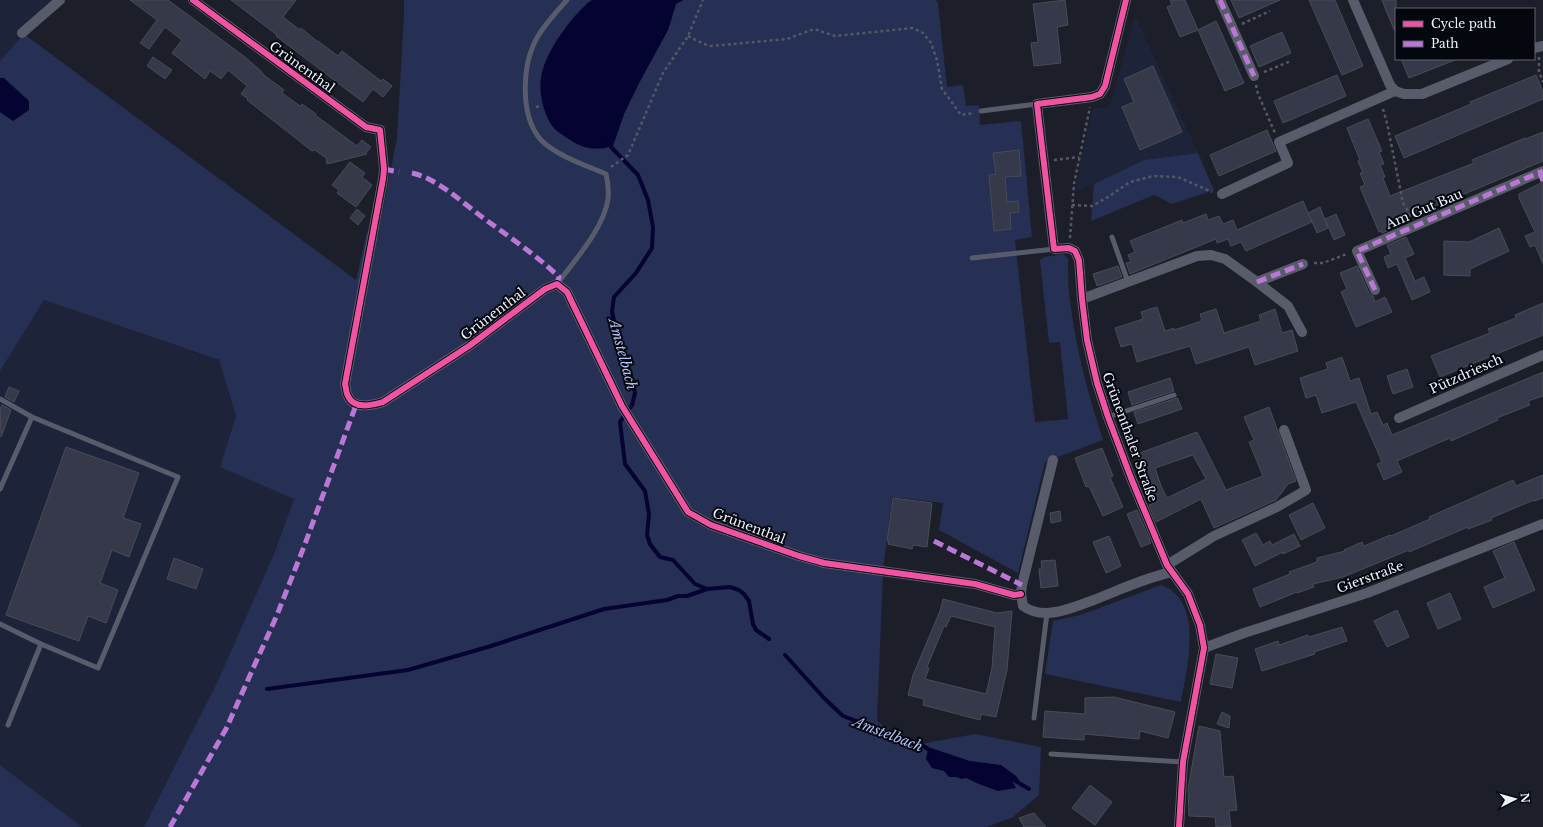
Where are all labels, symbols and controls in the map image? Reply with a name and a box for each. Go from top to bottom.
legend [1395,8,1535,60]
text: Cycle path [1431,16,1496,31]
text: Path [1431,36,1459,51]
street label: Grünenthal [266,38,338,96]
street label: Am Gut Bau [1382,185,1465,233]
street label: Grünenthal [457,284,529,344]
water label: Amstelbach [604,314,641,392]
street label: Pützdriesch [1427,350,1505,398]
street label: Grünenthaler Straße [1099,370,1161,504]
street label: Grünenthal [710,504,788,548]
street label: Gierstraße [1334,557,1406,597]
water label: Amstelbach [849,712,925,756]
north arrow [1495,779,1535,819]
text: N [1517,792,1533,804]

